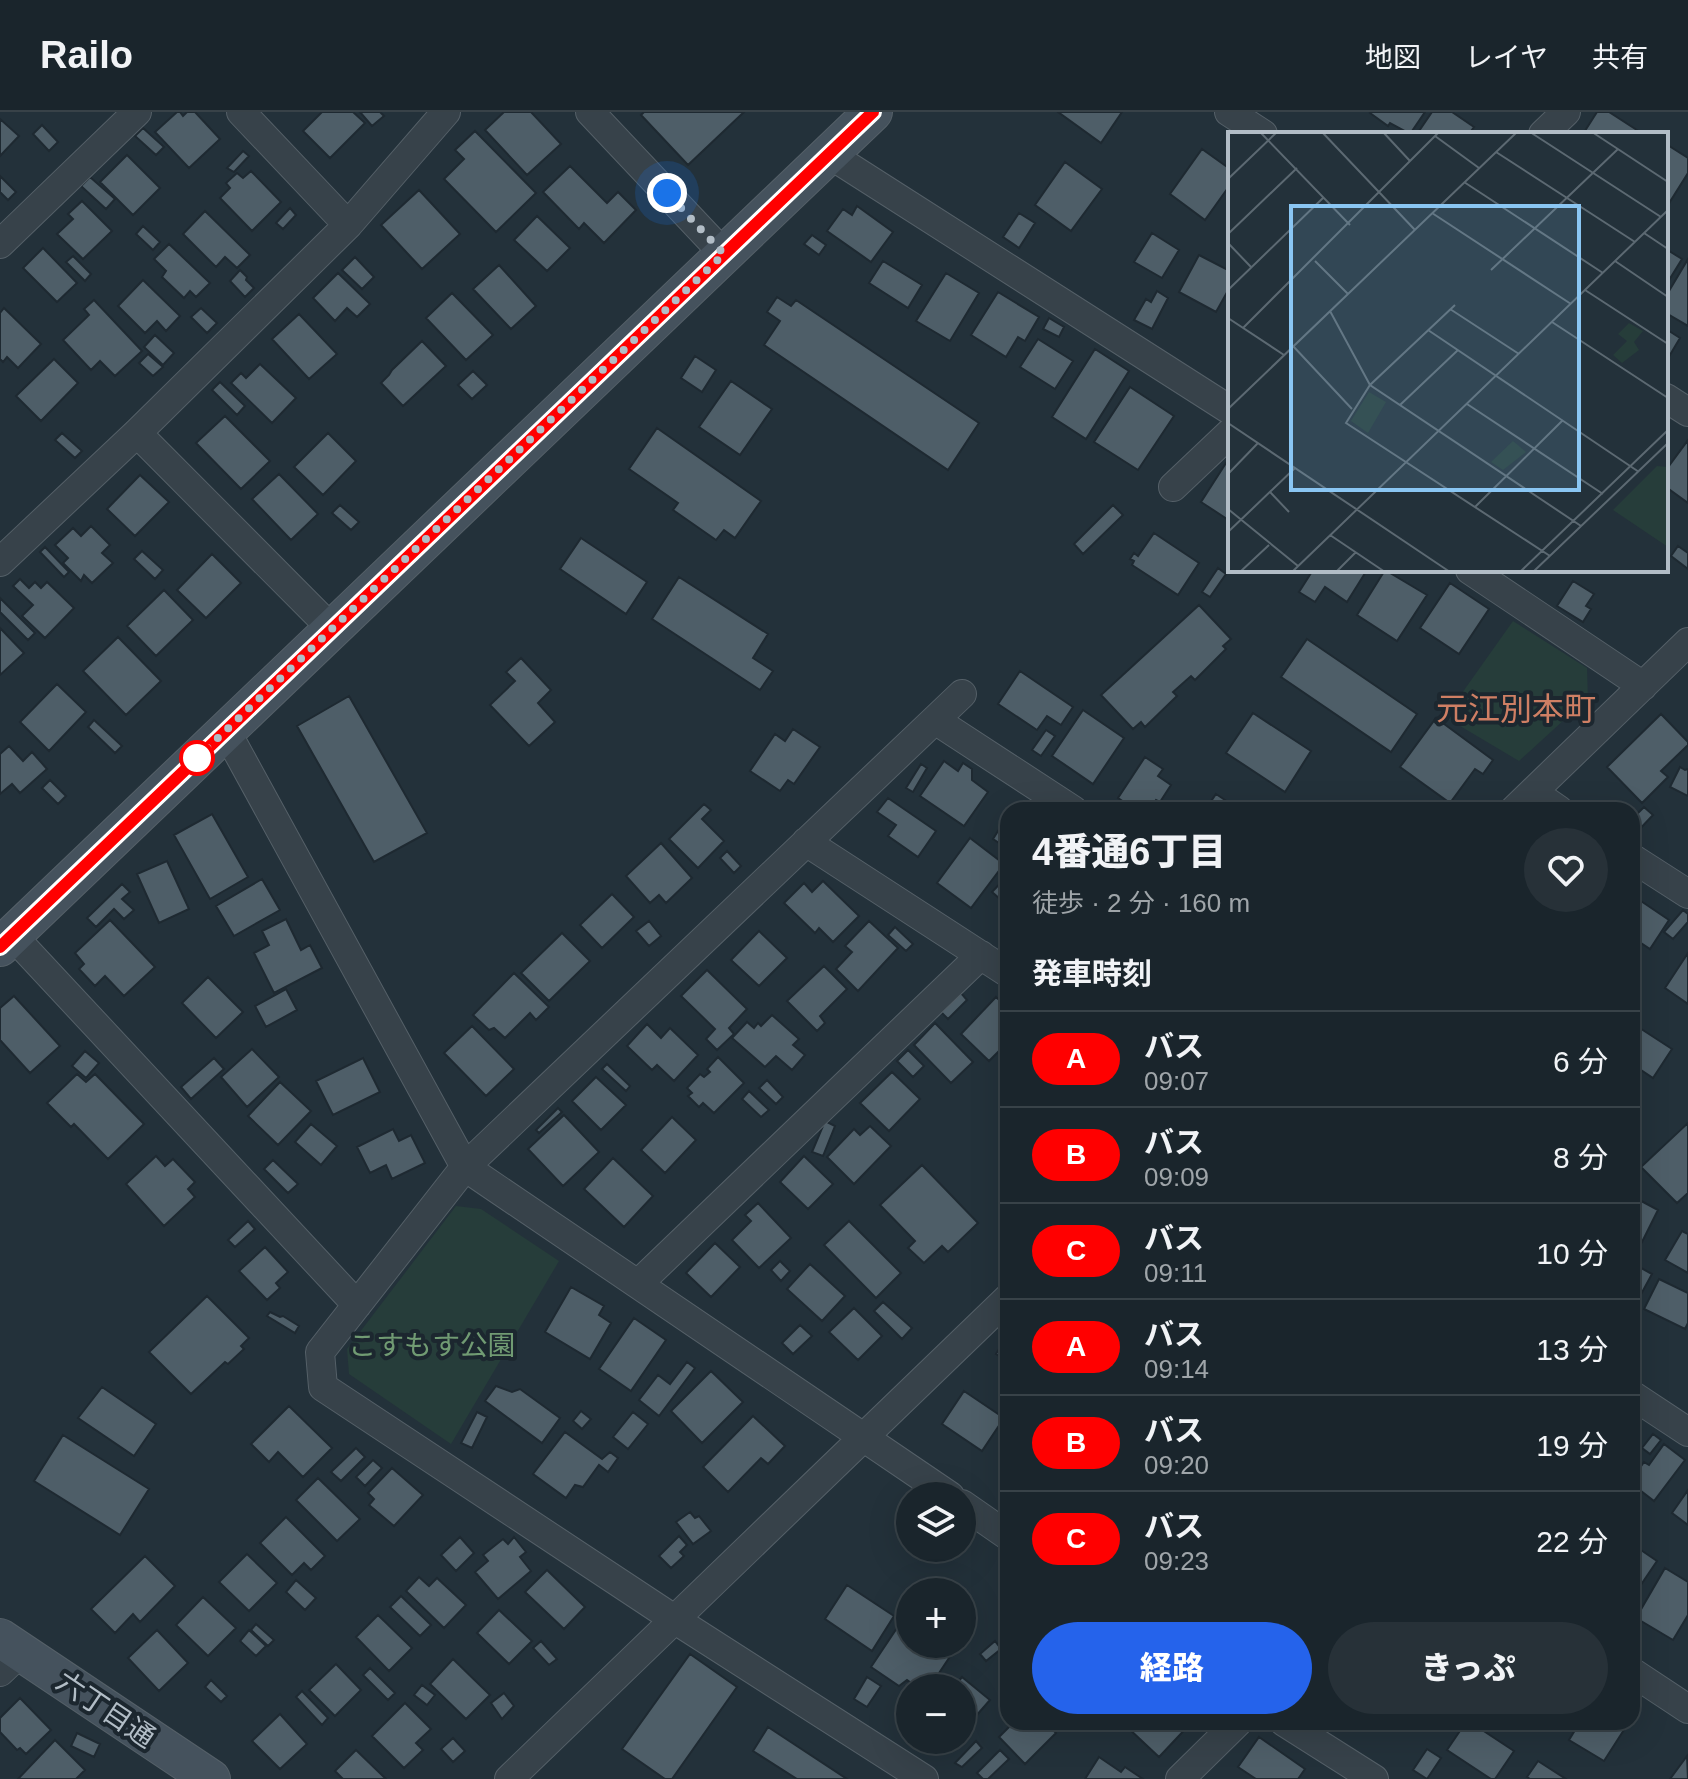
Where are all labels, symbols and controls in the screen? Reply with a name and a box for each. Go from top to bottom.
text: Railo [40,34,133,76]
text: 地図 [1365,42,1421,73]
text: レイヤ [1465,42,1548,73]
text: 共有 [1592,42,1648,73]
inset map [1228,132,1668,572]
your location [647,173,687,213]
district label: 元江別本町 [1436,691,1596,727]
unlabelled marker [180,741,214,775]
button: heart [1524,828,1608,912]
text: 4番通6丁目 [1032,831,1226,873]
text: 徒歩 · 2 分 · 160 m [1032,888,1250,918]
text: 発車時刻 [1032,957,1152,990]
text: バス [1144,1030,1204,1063]
text: A [1066,1043,1086,1074]
text: 6 分 [1553,1045,1608,1078]
text: 09:07 [1144,1066,1209,1096]
text: バス [1144,1126,1204,1159]
text: B [1066,1139,1086,1170]
text: 8 分 [1553,1141,1608,1174]
text: 09:09 [1144,1162,1209,1192]
text: バス [1144,1222,1204,1255]
text: C [1066,1235,1086,1266]
text: 10 分 [1536,1237,1608,1270]
text: 09:11 [1144,1258,1207,1288]
text: バス [1144,1318,1204,1351]
park label: こすもす公園 [348,1330,516,1361]
text: A [1066,1331,1086,1362]
text: 13 分 [1536,1333,1608,1366]
text: 09:14 [1144,1354,1209,1384]
text: バス [1144,1414,1204,1447]
text: B [1066,1427,1086,1458]
text: 19 分 [1536,1429,1608,1462]
text: 09:20 [1144,1450,1209,1480]
map controls [896,1482,976,1754]
button: layers [896,1482,976,1562]
text: バス [1144,1510,1204,1543]
text: C [1066,1523,1086,1554]
text: 22 分 [1536,1525,1608,1558]
text: 09:23 [1144,1546,1209,1576]
button: + [896,1578,976,1658]
button: 経路 [1032,1622,1312,1714]
button: きっぷ [1328,1622,1608,1714]
street label: 六丁目通 [51,1665,161,1754]
button: − [896,1674,976,1754]

